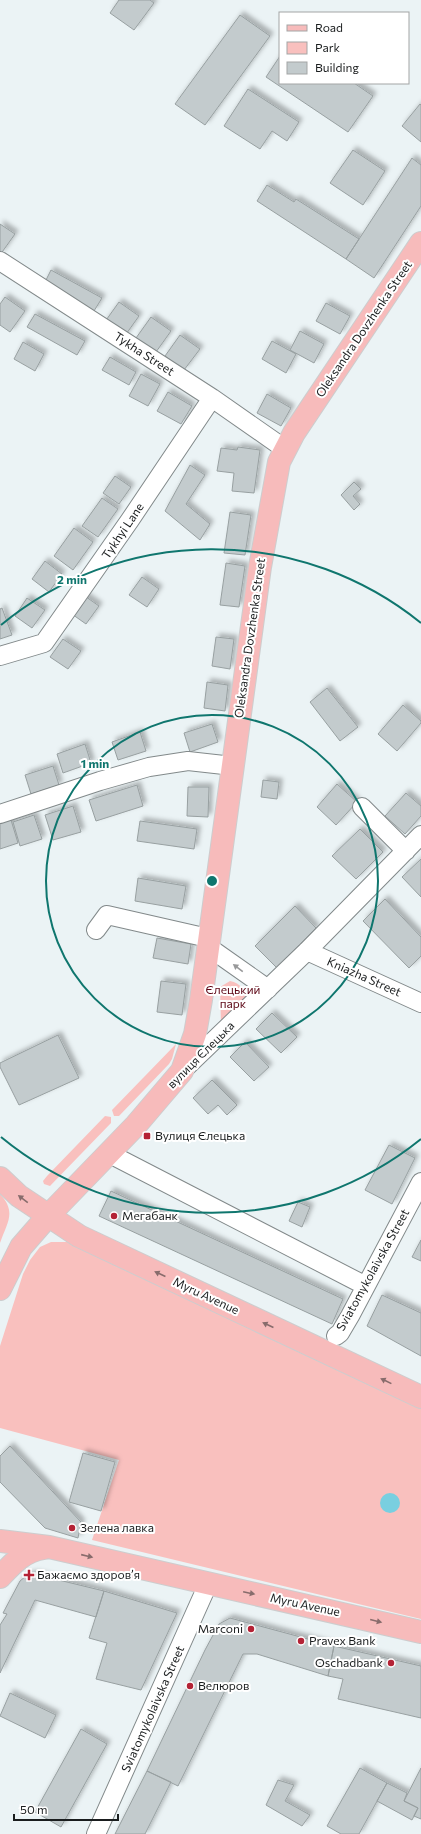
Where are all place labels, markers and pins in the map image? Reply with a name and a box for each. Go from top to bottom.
centre of rings [205,874,219,888]
place label: Вулиця Єлецька [155,1128,245,1142]
marker: Вулиця Єлецька [142,1131,152,1141]
place label: Мегабанк [122,1208,179,1222]
marker: Мегабанк [109,1211,119,1221]
place label: Зелена лавка [80,1520,154,1534]
marker: Зелена лавка [67,1523,77,1533]
place label: Бажаємо здоров’я [37,1567,140,1581]
marker: Бажаємо здоров’я [24,1570,34,1580]
place label: Marconi [198,1621,243,1635]
marker: Marconi [246,1624,256,1634]
place label: Pravex Bank [309,1633,376,1647]
marker: Pravex Bank [296,1636,306,1646]
place label: Oschadbank [315,1655,383,1669]
marker: Oschadbank [386,1658,396,1668]
place label: Велюров [198,1678,249,1692]
marker: Велюров [185,1681,195,1691]

